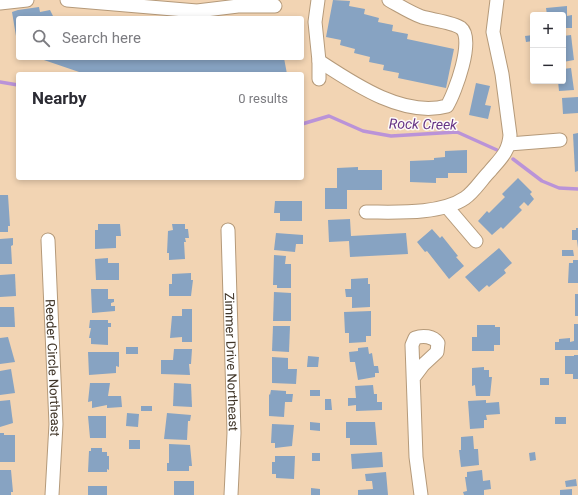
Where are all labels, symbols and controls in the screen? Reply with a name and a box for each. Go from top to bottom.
map controls [530,12,566,84]
button: + [530,12,566,48]
search box [16,16,304,60]
icon: search [30,27,52,49]
text: Search here [62,29,141,47]
button: − [530,48,566,84]
text: Nearby [32,88,87,108]
text: 0 results [238,91,288,106]
water label: Rock Creek [389,115,458,133]
street label: Zimmer Drive Northeast [222,292,241,431]
street label: Reeder Circle Northeast [43,299,64,437]

